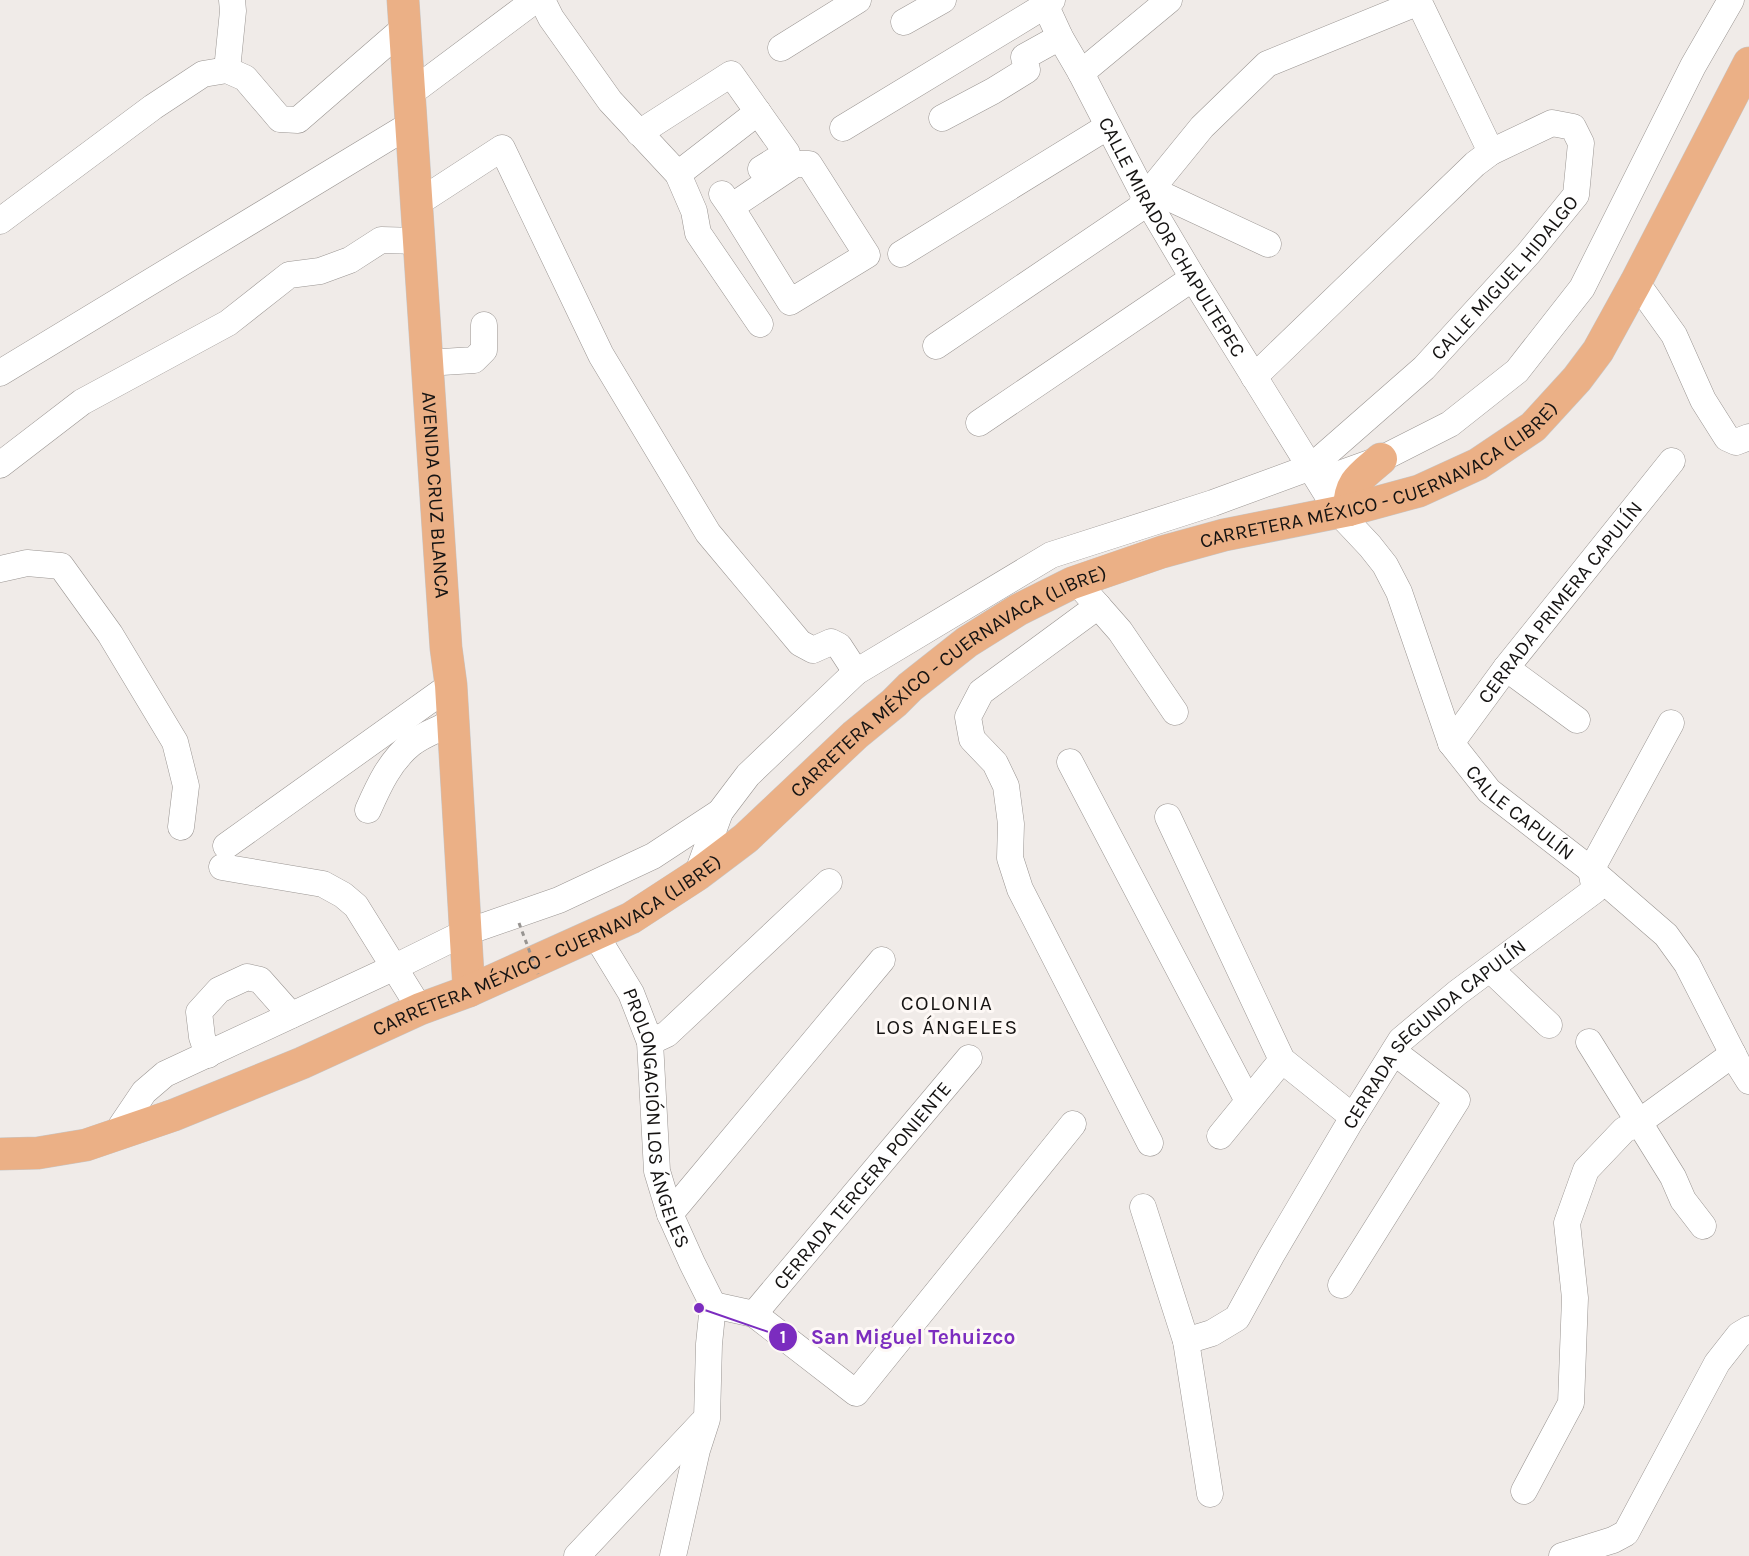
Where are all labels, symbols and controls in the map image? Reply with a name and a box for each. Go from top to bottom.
street label: CALLE MIRADOR CHAPULTEPEC [1094,113,1250,361]
street label: CALLE MIGUEL HIDALGO [1426,191,1583,365]
street label: AVENIDA CRUZ BLANCA [417,391,454,599]
street label: CARRETERA MÉXICO - CUERNAVACA (LIBRE) [1197,397,1563,553]
street label: CERRADA PRIMERA CAPULÍN [1473,497,1647,708]
street label: CARRETERA MÉXICO - CUERNAVACA (LIBRE) [786,561,1110,802]
street label: CALLE CAPULÍN [1461,761,1579,865]
street label: CARRETERA MÉXICO - CUERNAVACA (LIBRE) [369,850,726,1041]
street label: CERRADA SEGUNDA CAPULÍN [1338,935,1530,1133]
street label: PROLONGACIÓN LOS ÁNGELES [618,985,695,1251]
district label: COLONIA LOS ÁNGELES [875,991,1019,1039]
street label: CERRADA TERCERA PONIENTE [769,1077,956,1294]
callout: San Miguel Tehuizco [768,1317,1027,1356]
text: San Miguel Tehuizco [811,1325,1015,1349]
text: 1 [780,1326,786,1348]

